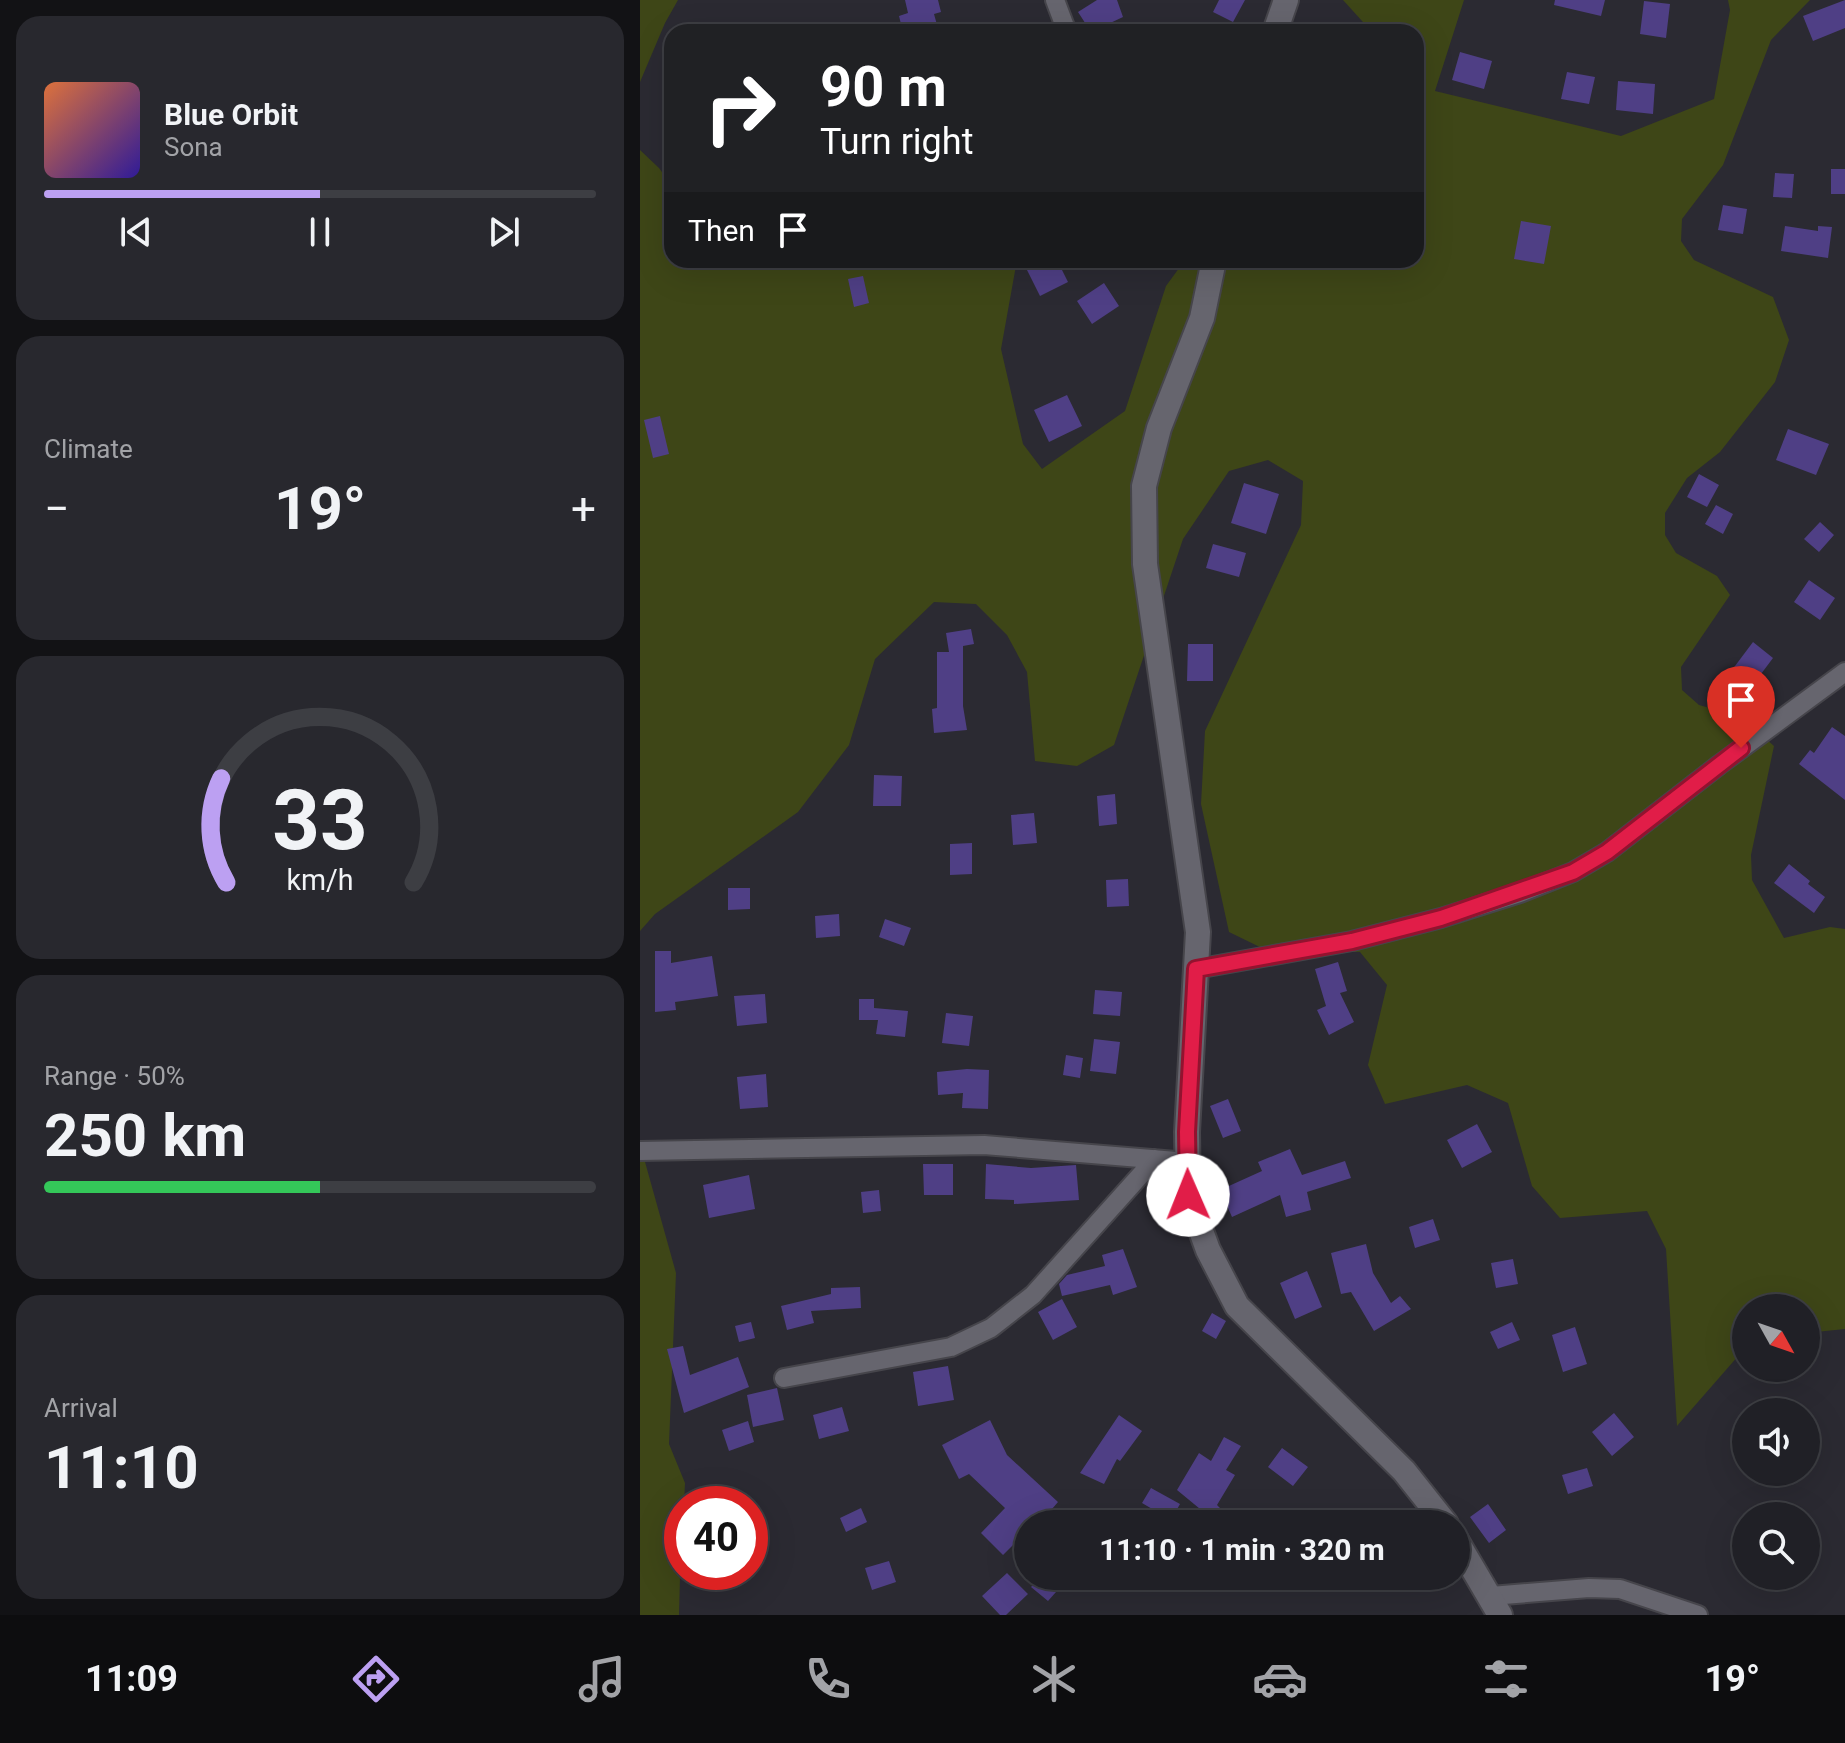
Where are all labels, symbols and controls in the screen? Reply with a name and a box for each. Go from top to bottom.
text: 90 m [820,54,947,120]
icon: right [688,56,792,160]
text: Blue Orbit [164,97,298,132]
text: Turn right [820,121,973,163]
text: Sona [164,132,223,162]
icon: arrive [771,208,815,252]
icon: previous [114,210,158,254]
icon: pause [298,210,342,254]
icon: next [482,210,526,254]
text: Then [688,213,755,248]
text: Climate [44,434,133,464]
text: 19° [274,473,366,544]
text: − [44,483,69,535]
text: + [571,483,596,535]
pin [1707,666,1775,748]
icon: arrive [1719,678,1763,722]
text: 33 [272,772,368,869]
text: km/h [286,864,354,898]
text: Range · 50% [44,1061,185,1091]
text: 250 km [44,1100,246,1171]
position arrow [1146,1153,1230,1237]
north arrow [1732,1294,1820,1382]
map controls [1732,1294,1820,1590]
text: Arrival [44,1393,118,1423]
button: sound [1732,1398,1820,1486]
text: 11:10 [44,1432,199,1503]
speed limit sign: 40 [664,1486,768,1590]
button: search [1732,1502,1820,1590]
text: 11:10 · 1 min · 320 m [1099,1532,1385,1567]
icon: directions [348,1651,404,1707]
icon: music [574,1651,630,1707]
icon: phone [800,1651,856,1707]
icon: climate [1026,1651,1082,1707]
icon: car [1252,1651,1308,1707]
icon: filters [1478,1651,1534,1707]
text: 11:09 [85,1658,178,1700]
text: 19° [1705,1658,1760,1700]

